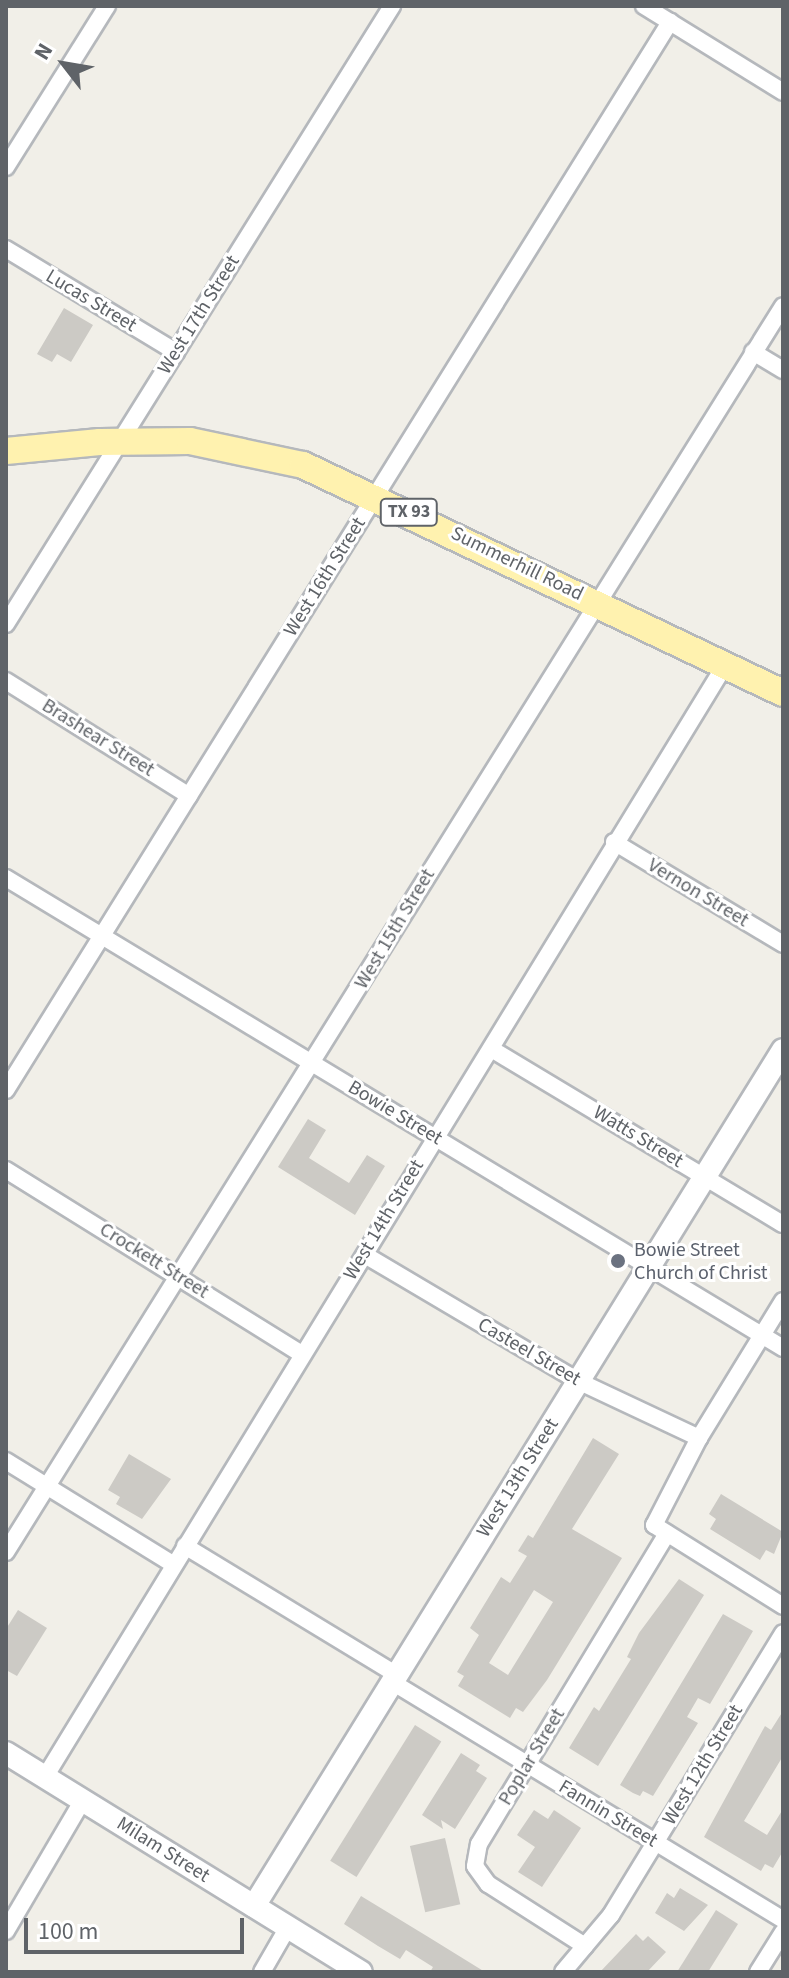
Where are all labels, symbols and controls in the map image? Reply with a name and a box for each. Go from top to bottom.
north arrow [24,24,104,104]
text: N [26,37,61,66]
street label: West 17th Street [153,251,245,379]
street label: Lucas Street [41,264,141,338]
road number: TX 93 [379,498,439,526]
street label: West 16th Street [279,513,371,641]
street label: Summerhill Road [447,522,587,606]
street label: Brashear Street [37,694,159,782]
street label: Vernon Street [643,853,753,933]
street label: West 15th Street [350,865,440,993]
street label: Bowie Street [343,1075,447,1151]
street label: Watts Street [589,1101,687,1173]
street label: West 14th Street [339,1156,429,1284]
street label: Crockett Street [95,1218,213,1304]
place label: Bowie Street Church of Christ [634,1238,767,1285]
marker: Bowie Street Church of Christ [609,1252,627,1270]
street label: Casteel Street [473,1313,585,1391]
street label: West 13th Street [472,1414,564,1542]
street label: West 12th Street [658,1701,748,1829]
street label: Poplar Street [494,1704,570,1810]
street label: Fannin Street [554,1775,662,1853]
street label: Milam Street [112,1812,214,1888]
scale bar [28,1902,248,1952]
text: 100 m [38,1914,98,1949]

